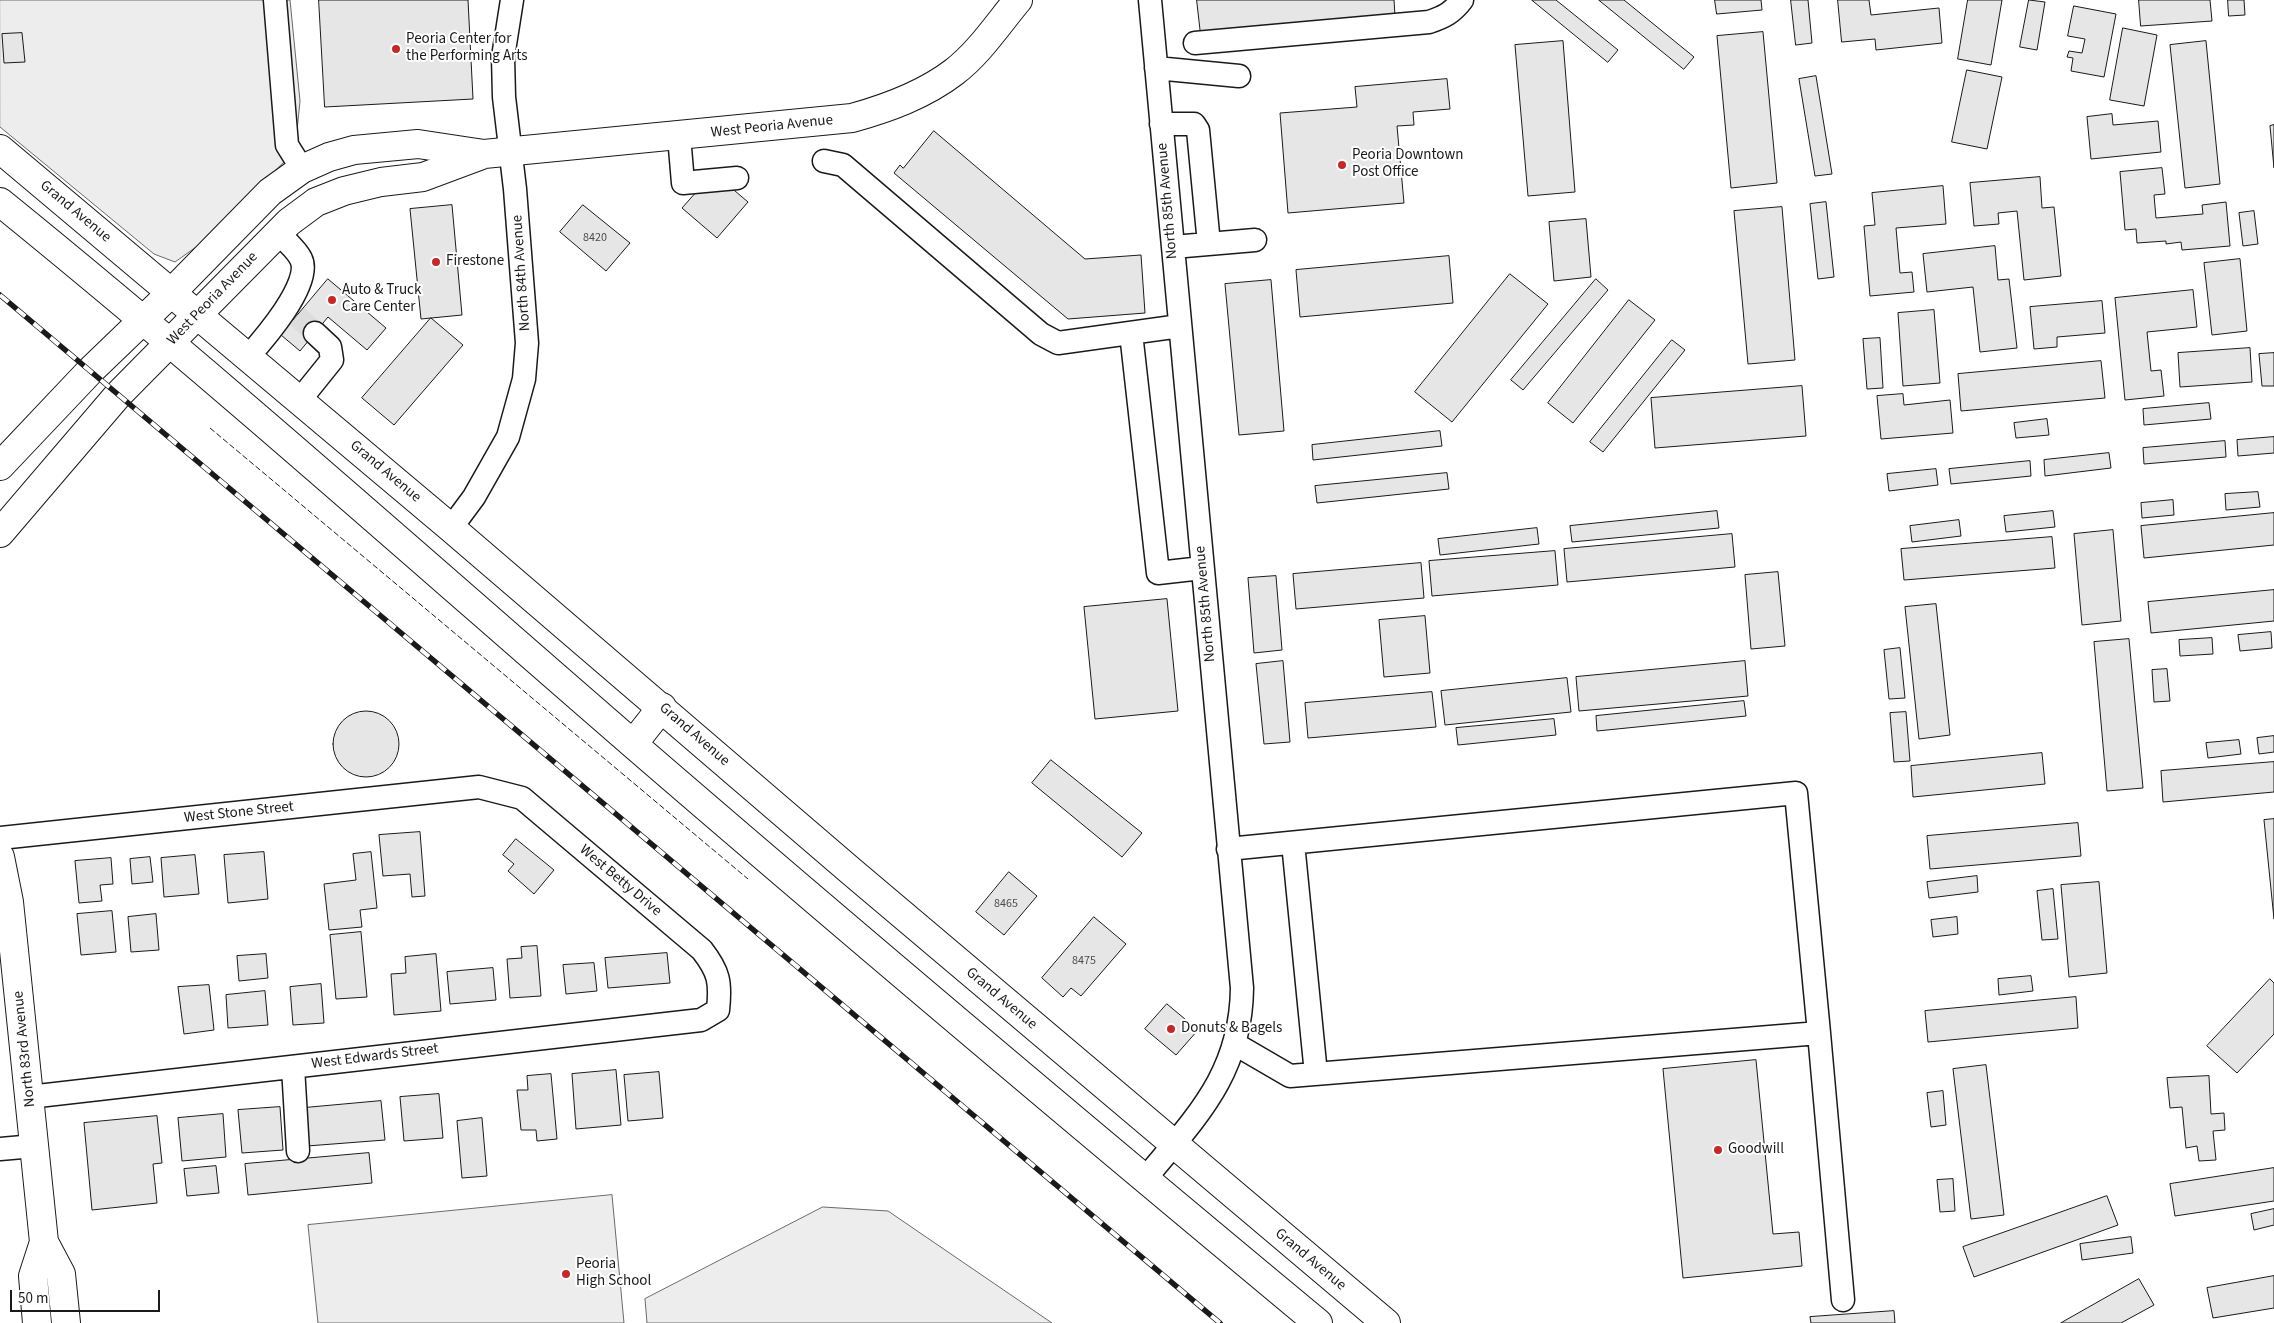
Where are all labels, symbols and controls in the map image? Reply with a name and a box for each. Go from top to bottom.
place label: Peoria Center for the Performing Arts [406,31,527,66]
marker: Peoria Center for the Performing Arts [390,43,402,55]
street label: West Peoria Avenue [710,112,834,142]
street label: North 85th Avenue [1154,142,1182,260]
place label: Peoria Downtown Post Office [1352,147,1463,182]
marker: Peoria Downtown Post Office [1336,159,1348,171]
street label: Grand Avenue [36,177,114,247]
street label: North 84th Avenue [509,214,535,332]
house number: 8420 [583,231,607,245]
street label: West Peoria Avenue [164,249,262,349]
place label: Firestone [446,253,504,271]
marker: Firestone [430,256,442,268]
place label: Auto & Truck Care Center [342,282,421,317]
marker: Auto & Truck Care Center [326,294,338,306]
street label: Grand Avenue [346,437,424,507]
street label: North 85th Avenue [1192,545,1220,663]
street label: Grand Avenue [655,700,733,770]
street label: West Stone Street [183,798,295,828]
street label: West Betty Drive [575,841,665,921]
house number: 8465 [994,897,1018,911]
house number: 8475 [1072,954,1096,968]
street label: Grand Avenue [962,964,1040,1034]
street label: North 83rd Avenue [10,990,40,1108]
place label: Donuts & Bagels [1181,1020,1282,1038]
marker: Donuts & Bagels [1165,1023,1177,1035]
street label: West Edwards Street [310,1040,440,1074]
place label: Goodwill [1728,1141,1784,1159]
marker: Goodwill [1712,1144,1724,1156]
street label: Grand Avenue [1271,1225,1349,1295]
place label: Peoria High School [576,1256,651,1291]
marker: Peoria High School [560,1268,572,1280]
scale bar [12,1280,162,1312]
text: 50 m [18,1288,48,1309]

